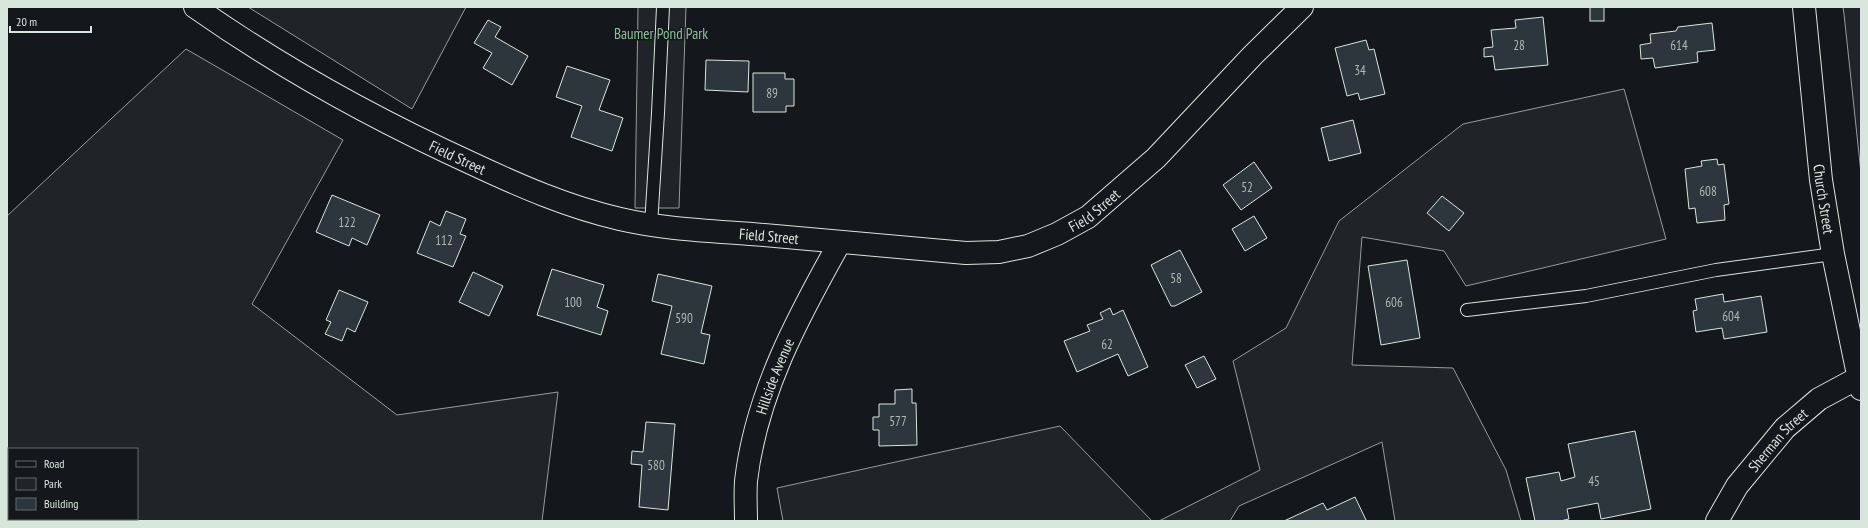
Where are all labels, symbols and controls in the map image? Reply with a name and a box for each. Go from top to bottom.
scale bar [10,8,91,34]
text: 20 m [16,14,37,29]
park label: Baumer Pond Park [614,24,708,43]
house number: 28 [1513,37,1525,54]
house number: 614 [1670,37,1688,54]
house number: 34 [1354,62,1366,79]
house number: 89 [766,85,778,102]
street label: Field Street [427,136,489,178]
street label: Church Street [1810,163,1839,235]
house number: 52 [1241,179,1253,196]
house number: 608 [1699,183,1717,200]
street label: Field Street [1065,184,1124,236]
house number: 122 [338,214,356,231]
street label: Field Street [738,224,800,248]
house number: 112 [435,232,453,249]
house number: 58 [1170,270,1182,287]
house number: 100 [564,294,582,311]
house number: 606 [1385,294,1403,311]
house number: 604 [1722,308,1740,325]
house number: 590 [675,310,693,327]
street label: Hillside Avenue [751,335,798,416]
house number: 62 [1101,336,1113,353]
street label: Sherman Street [1743,404,1811,475]
house number: 577 [889,413,907,430]
legend [8,448,138,520]
text: Road [44,456,64,471]
house number: 580 [647,457,665,474]
house number: 45 [1588,473,1600,490]
text: Park [44,476,62,491]
text: Building [44,496,79,511]

